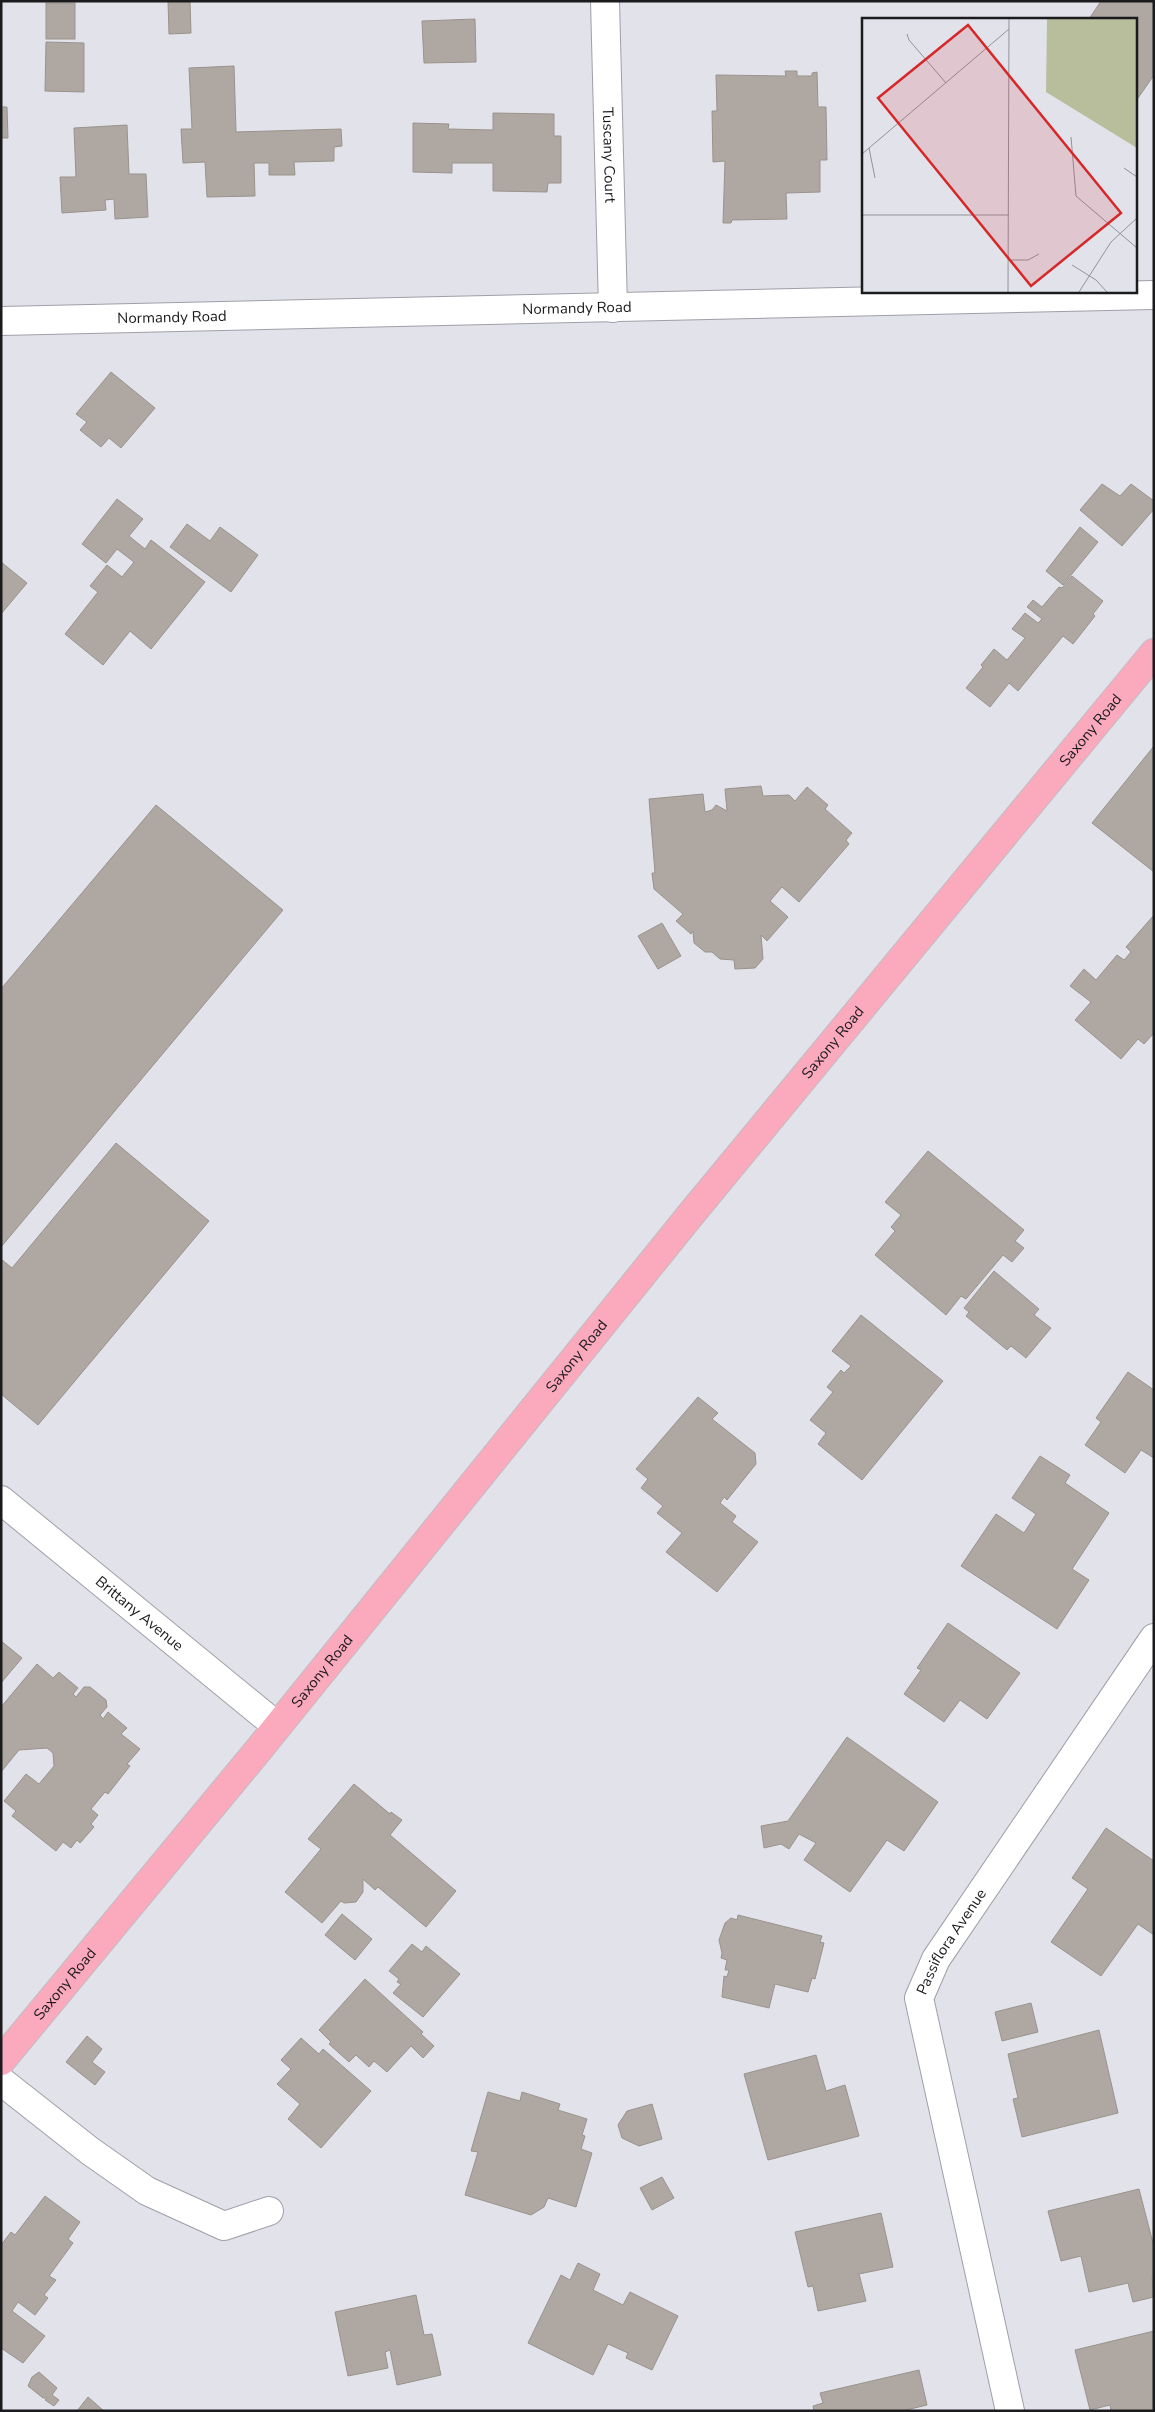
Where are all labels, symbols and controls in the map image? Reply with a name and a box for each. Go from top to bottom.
inset map [862,18,1138,292]
street label: Tuscany Court [598,107,620,204]
street label: Normandy Road [522,297,632,319]
street label: Normandy Road [117,306,227,328]
street label: Saxony Road [1055,690,1126,770]
street label: Saxony Road [797,1002,868,1083]
street label: Saxony Road [541,1315,612,1397]
street label: Brittany Avenue [91,1571,188,1655]
street label: Saxony Road [287,1631,358,1712]
street label: Passiflora Avenue [912,1885,991,1998]
street label: Saxony Road [29,1944,101,2024]

